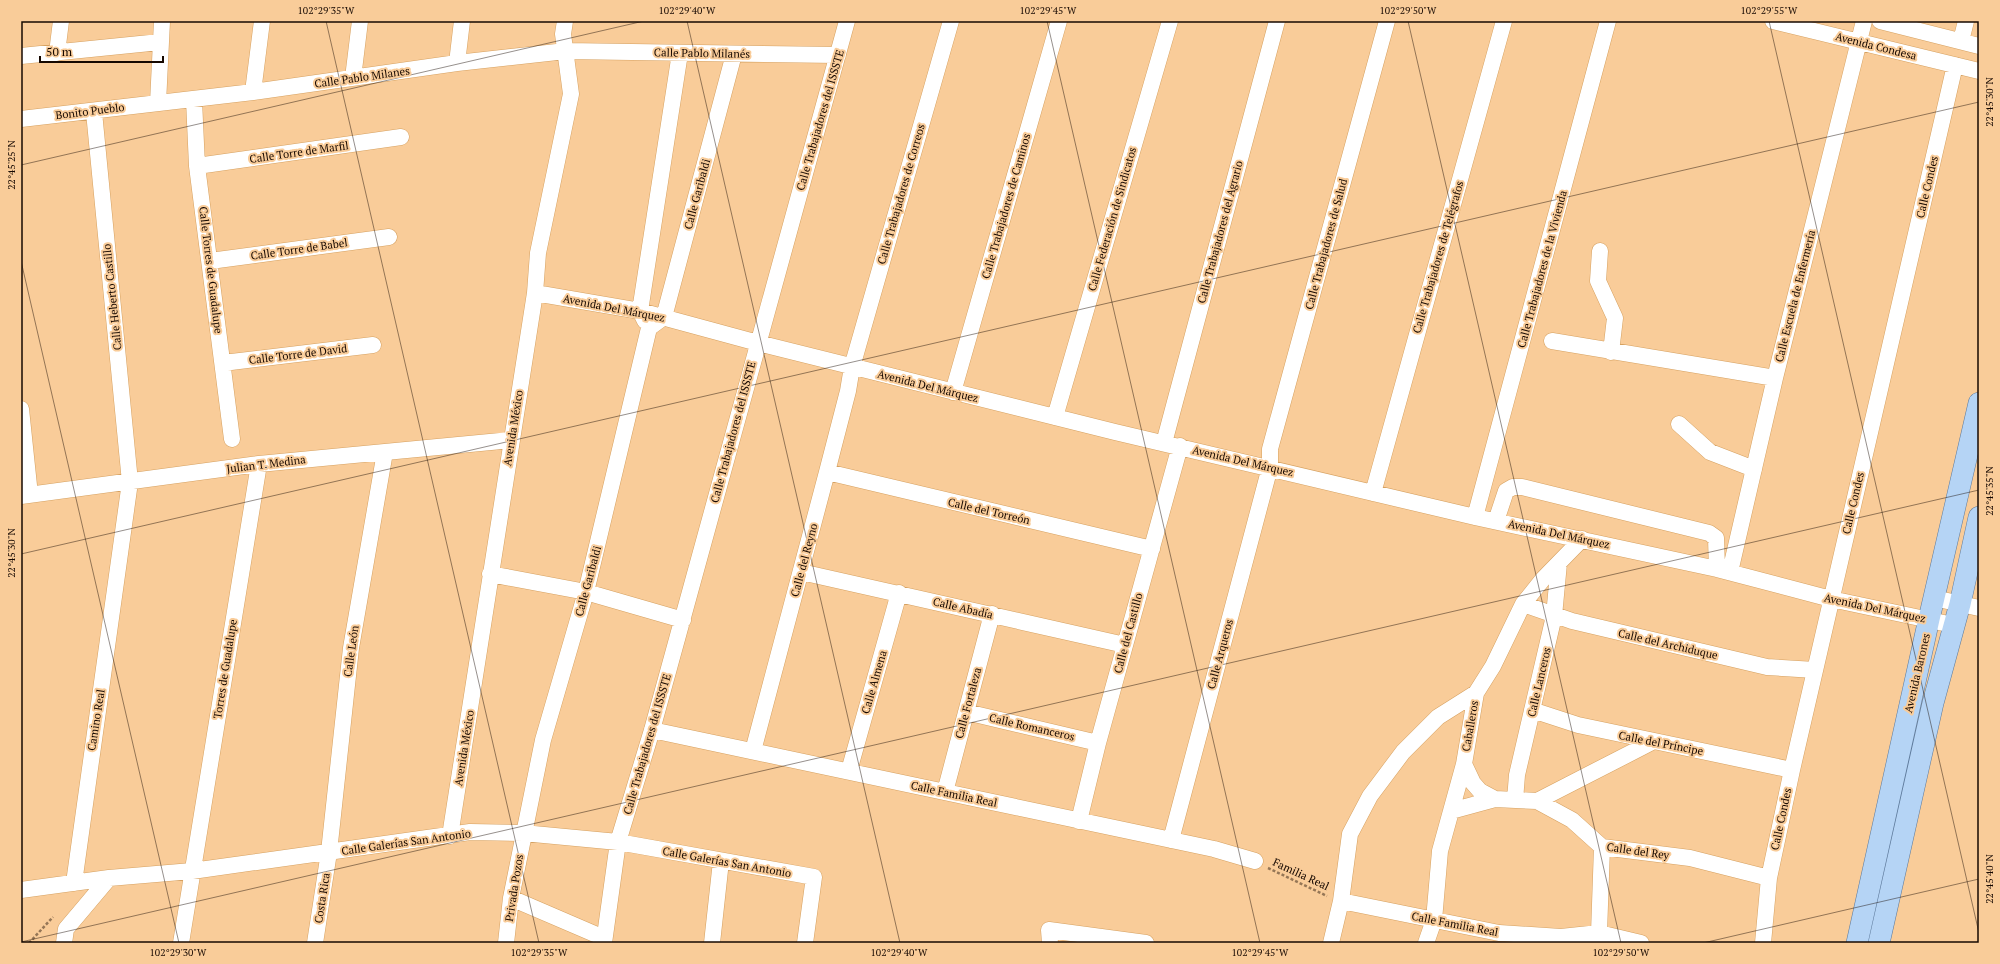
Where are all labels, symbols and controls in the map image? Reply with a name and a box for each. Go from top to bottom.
text: 102°29'35"W [298,4,355,17]
text: 102°29'40"W [659,4,716,17]
text: 102°29'45"W [1020,4,1077,17]
text: 102°29'50"W [1380,4,1437,17]
text: 102°29'55"W [1741,4,1798,17]
street label: Avenida Condesa [1834,29,1918,63]
scale bar [40,38,163,64]
text: 50 m [46,44,73,59]
street label: Calle Pablo Milanés [654,45,750,61]
street label: Calle Trabajadores del ISSSTE [793,48,847,192]
street label: Calle Pablo Milanes [313,63,411,91]
text: 22°45'30"N [1983,77,1996,127]
street label: Bonito Pueblo [55,100,125,122]
street label: Calle Trabajadores de Correos [874,122,928,266]
street label: Calle Trabajadores de Caminos [979,132,1034,280]
street label: Calle Torre de Marfil [249,138,349,166]
text: 22°45'25"N [5,140,18,190]
street label: Calle Federación de Sindicatos [1085,145,1139,293]
street label: Calle Condes [1913,154,1941,219]
street label: Calle Garibaldi [681,157,713,231]
street label: Calle Trabajadores del Agrario [1194,159,1246,305]
street label: Calle Trabajadores de Salud [1302,177,1350,311]
street label: Calle Trabajadores de Telégrafos [1409,179,1467,335]
street label: Calle Trabajadores de la Vivienda [1514,188,1570,349]
street label: Calle Torres de Guadalupe [196,206,226,335]
street label: Calle Escuela de Enfermería [1772,228,1818,364]
street label: Calle Torre de Babel [250,235,348,263]
street label: Calle Heberto Castillo [99,243,125,351]
street label: Avenida Del Márquez [562,291,666,325]
street label: Calle Torre de David [248,341,348,367]
street label: Calle Trabajadores del ISSSTE [707,360,759,504]
street label: Avenida Del Márquez [876,367,980,405]
street label: Avenida México [500,389,526,467]
street label: Avenida Del Márquez [1191,443,1295,479]
street label: Julian T. Medina [226,452,307,476]
text: 22°45'35"N [1983,466,1996,516]
street label: Calle Condes [1839,470,1867,535]
street label: Calle del Torreón [947,495,1032,527]
street label: Avenida Del Márquez [1507,516,1611,552]
street label: Calle del Reyno [787,522,821,598]
text: 22°45'30"N [5,528,18,578]
street label: Calle Garibaldi [572,544,604,618]
street label: Avenida Del Márquez [1823,590,1927,626]
street label: Calle del Castillo [1111,591,1145,675]
street label: Calle Abadía [932,594,995,622]
street label: Calle Arqueros [1204,617,1236,691]
street label: Torres de Guadalupe [210,618,240,720]
street label: Calle León [340,624,362,678]
street label: Calle del Archiduque [1617,626,1720,662]
street label: Avenida Barones [1901,632,1933,714]
street label: Calle Lanceros [1524,646,1554,718]
street label: Calle Almena [858,648,890,715]
street label: Calle Fortaleza [952,665,984,740]
street label: Calle Trabajadores del ISSSTE [620,672,674,816]
street label: Camino Real [84,688,108,752]
street label: Caballeros [1459,699,1481,753]
street label: Avenida México [451,709,477,787]
street label: Calle Romanceros [988,710,1076,744]
street label: Calle del Príncipe [1618,728,1705,758]
street label: Calle Familia Real [910,778,998,810]
street label: Calle Condes [1768,786,1794,851]
street label: Calle Galerías San Antonio [340,826,472,858]
street label: Calle del Rey [1606,840,1670,862]
street label: Calle Galerías San Antonio [661,844,793,880]
street label: Privada Pozos [502,853,526,923]
text: 22°45'40"N [1983,854,1996,904]
street label: Familia Real [1271,855,1331,893]
street label: Costa Rica [311,871,333,924]
street label: Calle Familia Real [1411,909,1499,939]
text: 102°29'30"W [150,946,207,959]
text: 102°29'35"W [511,946,568,959]
text: 102°29'40"W [871,946,928,959]
text: 102°29'45"W [1232,946,1289,959]
text: 102°29'50"W [1593,946,1650,959]

